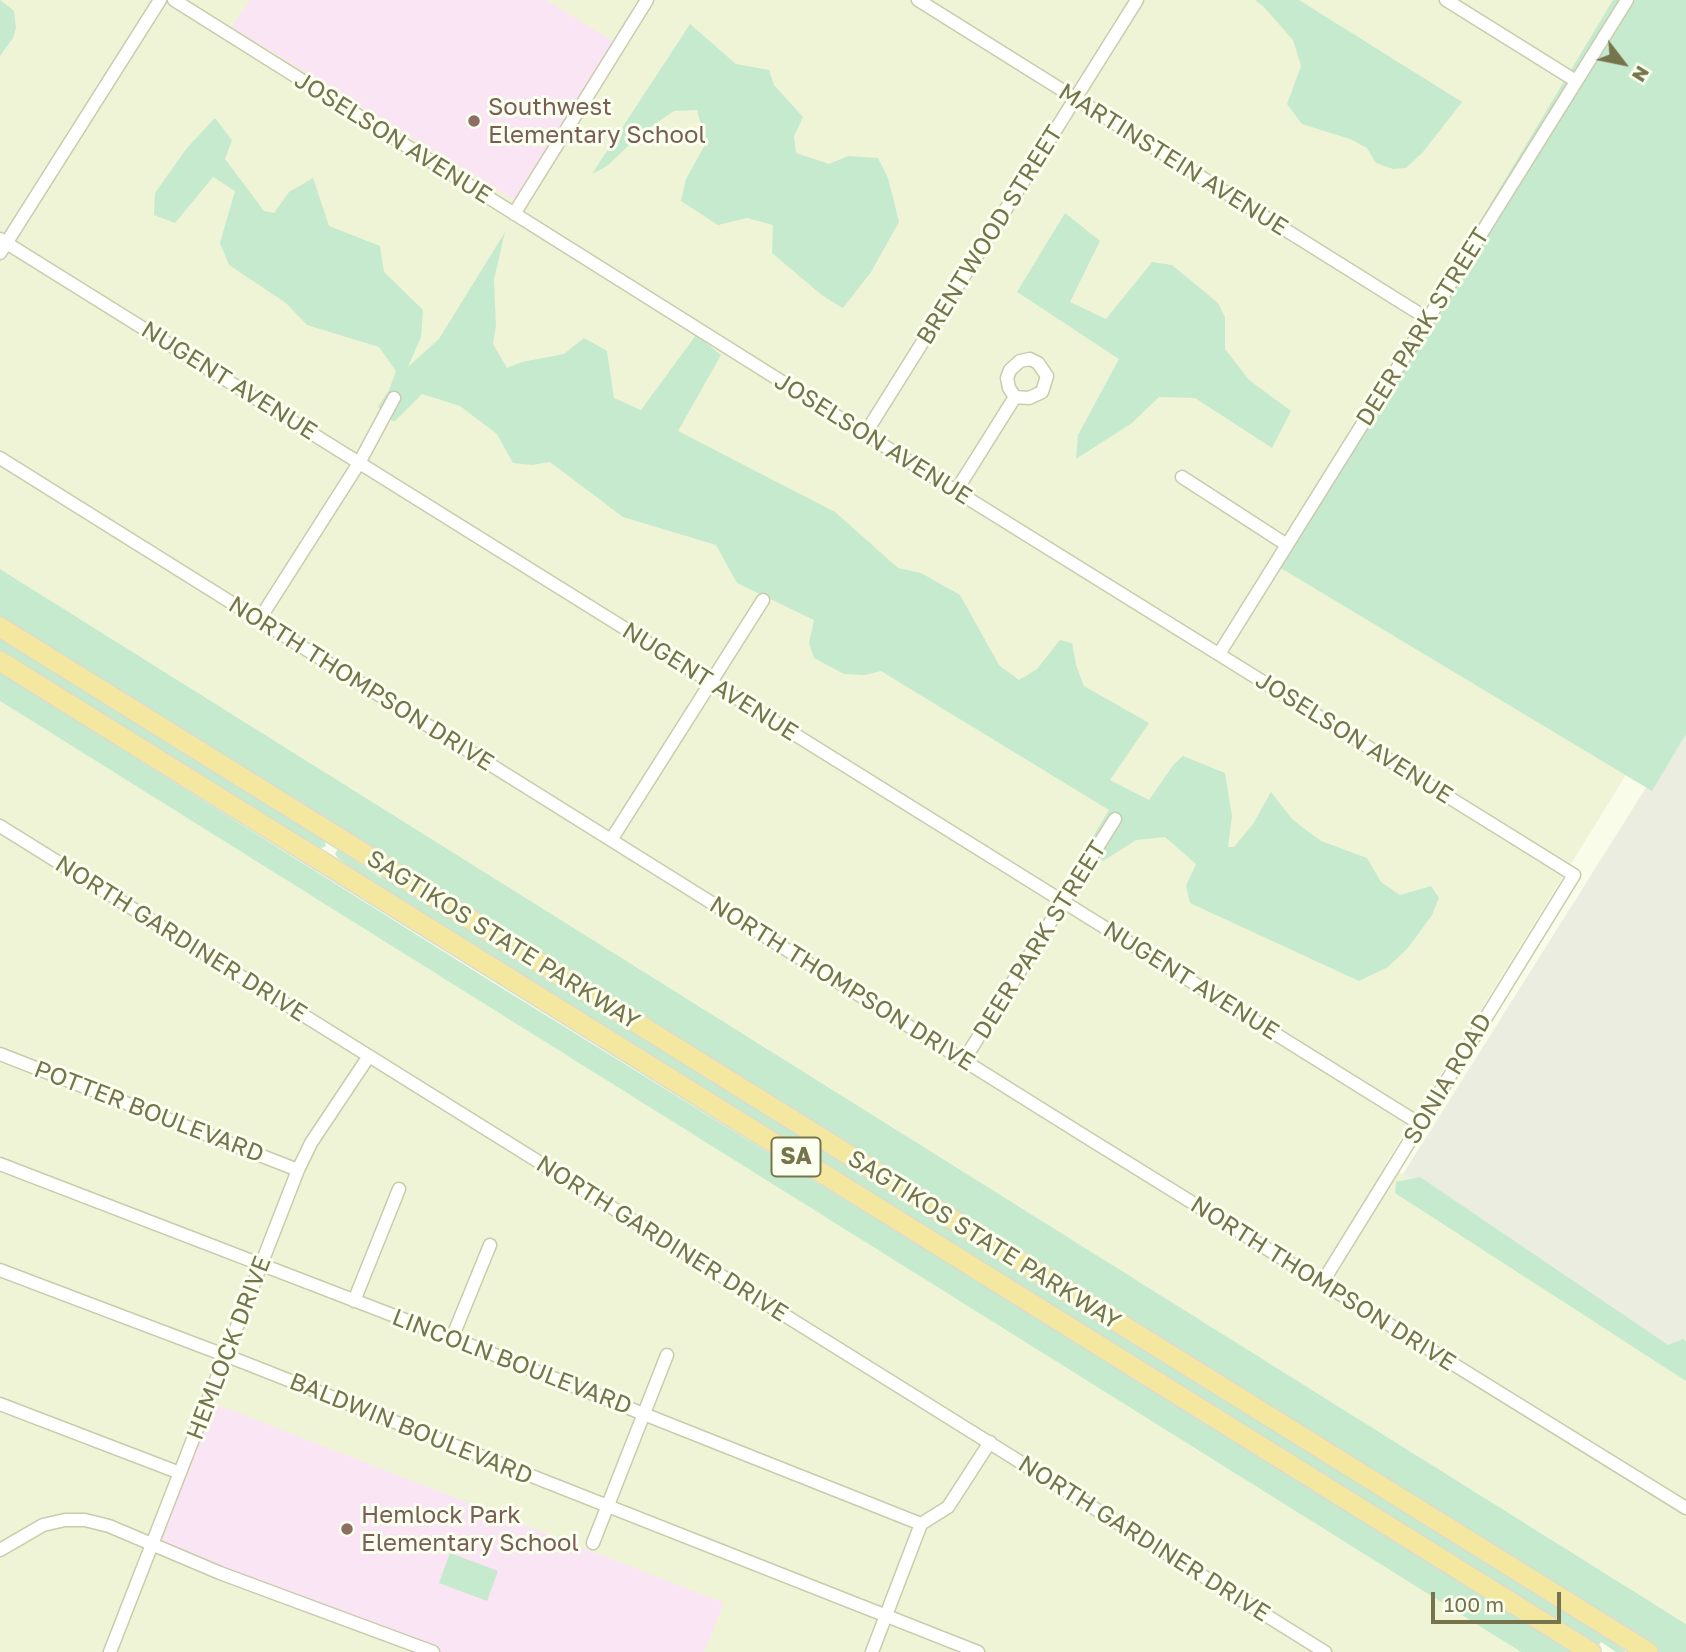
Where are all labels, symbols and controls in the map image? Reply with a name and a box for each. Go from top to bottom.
north arrow [1588,28,1658,98]
text: N [1628,62,1655,87]
street label: JOSELSON AVENUE [289,66,497,210]
street label: MARTINSTEIN AVENUE [1053,78,1293,242]
place label: Southwest Elementary School [488,93,706,149]
marker: Southwest Elementary School [466,113,482,129]
street label: BRENTWOOD STREET [911,120,1069,350]
street label: DEER PARK STREET [1350,223,1496,431]
street label: NUGENT AVENUE [136,315,322,447]
street label: JOSELSON AVENUE [769,367,977,511]
street label: NORTH THOMPSON DRIVE [223,590,499,778]
street label: NUGENT AVENUE [617,616,803,748]
street label: JOSELSON AVENUE [1250,666,1458,810]
street label: DEER PARK STREET [967,836,1113,1044]
street label: SAGTIKOS STATE PARKWAY [361,844,645,1036]
street label: NORTH GARDINER DRIVE [50,850,312,1028]
street label: NORTH THOMPSON DRIVE [704,890,980,1078]
street label: NUGENT AVENUE [1098,915,1284,1047]
street label: SONIA ROAD [1398,1008,1498,1150]
street label: POTTER BOULEVARD [30,1055,268,1169]
road number: SA [772,1138,820,1176]
street label: SAGTIKOS STATE PARKWAY [842,1144,1126,1336]
street label: NORTH GARDINER DRIVE [531,1150,793,1328]
street label: NORTH THOMPSON DRIVE [1185,1190,1461,1378]
street label: HEMLOCK DRIVE [181,1252,277,1444]
street label: LINCOLN BOULEVARD [388,1303,636,1421]
street label: BALDWIN BOULEVARD [285,1367,537,1491]
street label: NORTH GARDINER DRIVE [1013,1450,1275,1628]
place label: Hemlock Park Elementary School [361,1501,579,1557]
marker: Hemlock Park Elementary School [339,1521,355,1537]
scale bar [1434,1578,1564,1622]
text: 100 m [1444,1591,1504,1617]

